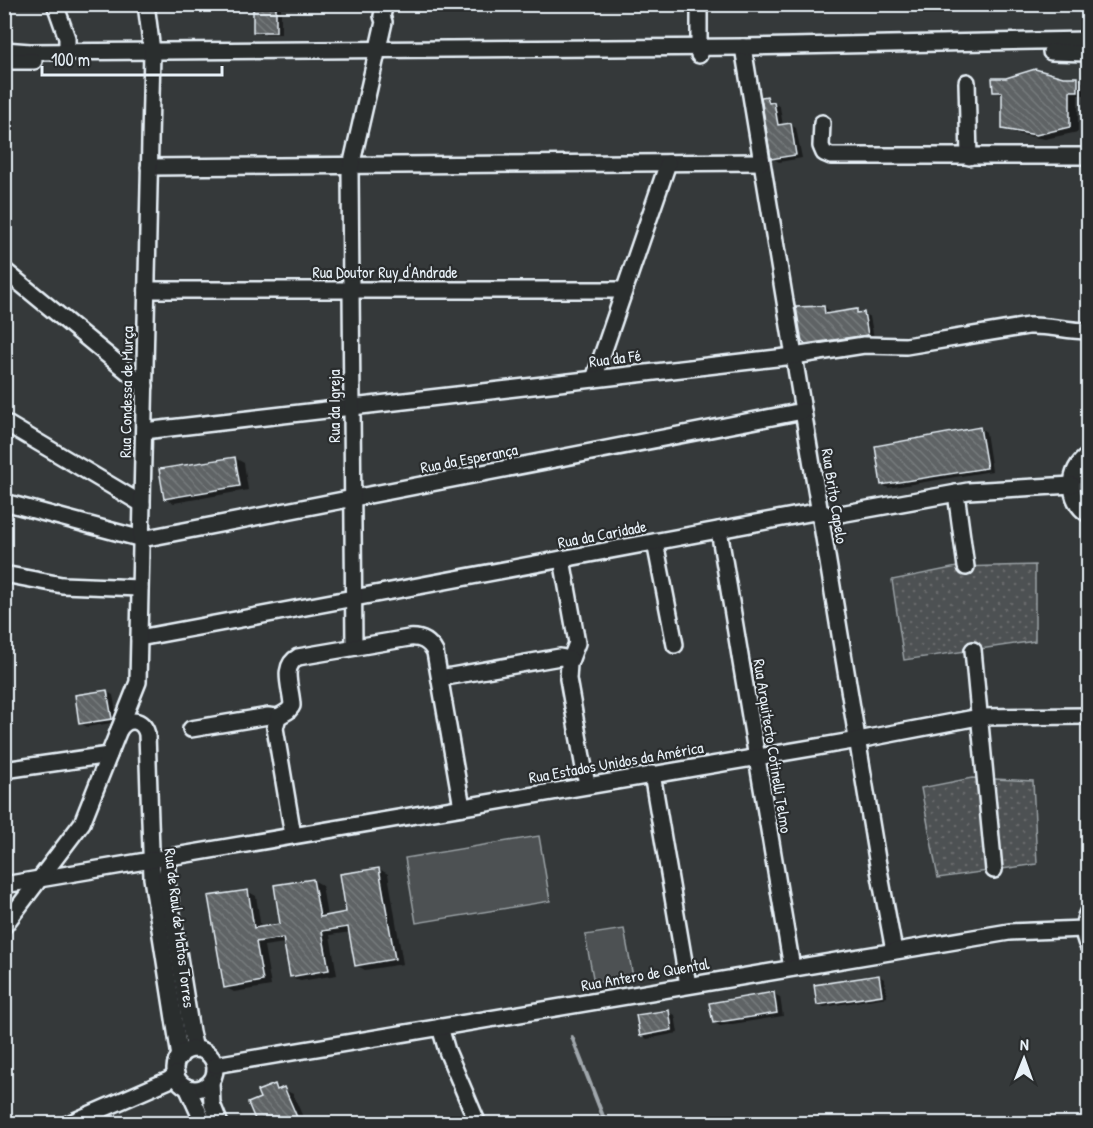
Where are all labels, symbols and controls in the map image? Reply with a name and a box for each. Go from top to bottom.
scale bar [42,39,222,77]
text: 100 m [51,47,90,72]
street label: Rua Doutor Ruy d'Andrade [312,261,458,283]
street label: Rua Condessa de Murça [114,326,138,458]
street label: Rua da Fé [588,344,643,372]
street label: Rua da Igreja [323,369,345,443]
street label: Rua da Esperança [419,438,519,478]
street label: Rua Brito Capelo [817,447,853,546]
street label: Rua da Caridade [556,515,649,553]
street label: Rua Arquitecto Cotinelli Telmo [748,657,798,835]
street label: Rua Estados Unidos da América [527,736,705,788]
street label: Rua de Raul de Matos Torres [159,847,201,1009]
street label: Rua Antero de Quental [579,952,711,996]
north arrow [994,1029,1054,1089]
text: N [1020,1033,1029,1055]

